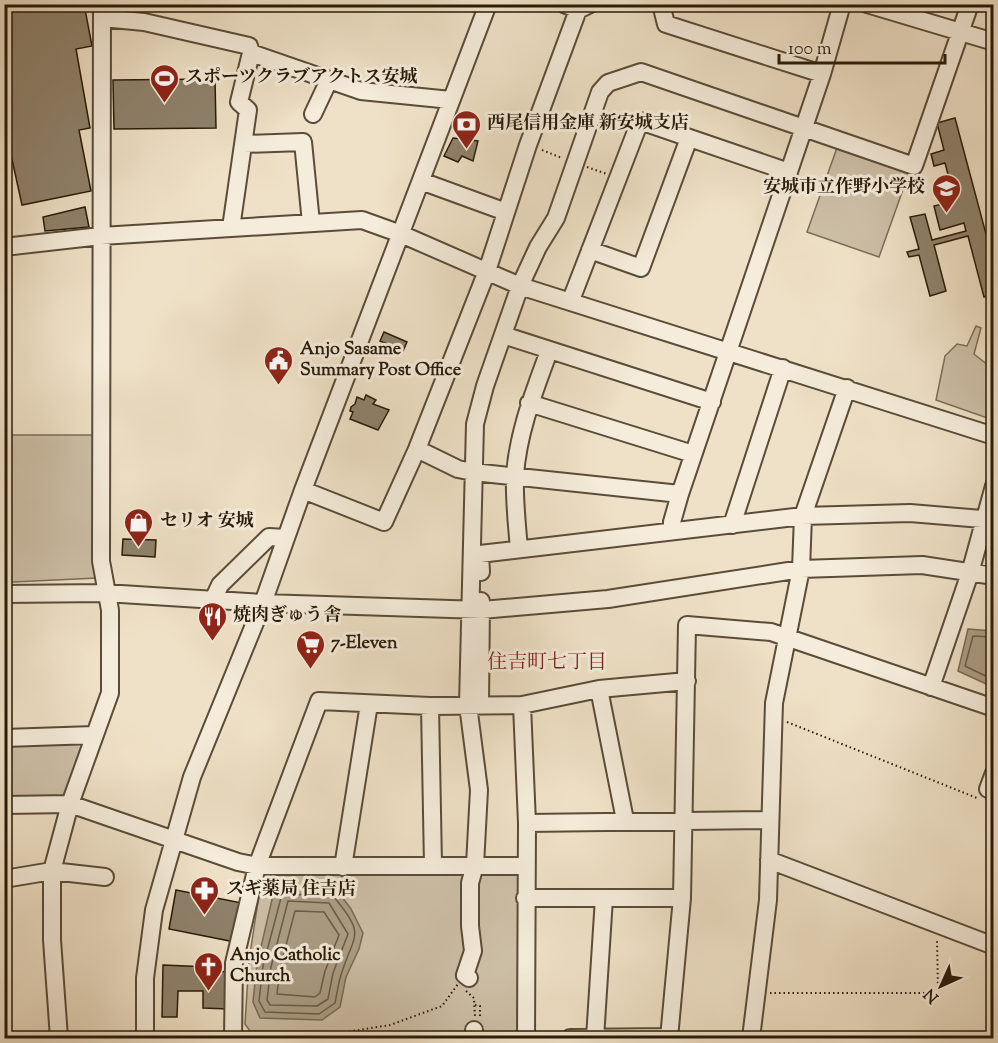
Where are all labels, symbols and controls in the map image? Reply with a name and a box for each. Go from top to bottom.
scale bar [779,27,946,65]
text: 100 m [788,37,832,63]
sports icon: スポーツクラブアクトス安城 [148,62,180,104]
place label: スポーツクラブアクトス安城 [185,65,417,91]
bank icon: 西尾信用金庫 新安城支店 [450,108,482,150]
place label: 西尾信用金庫 新安城支店 [487,111,689,137]
school or university icon: 安城市立作野小学校 [930,172,962,214]
place label: 安城市立作野小学校 [763,175,925,201]
place label: Anjo Sasame Summary Post Office [300,337,462,384]
public building icon: Anjo Sasame Summary Post Office [263,344,295,386]
shop icon: セリオ 安城 [123,506,155,548]
place label: セリオ 安城 [160,509,254,535]
restaurant icon: 焼肉ぎゅう舎 [196,600,228,642]
place label: 焼肉ぎゅう舎 [233,603,341,629]
supermarket icon: 7-Eleven [294,628,326,670]
place label: 7-Eleven [331,631,398,657]
district label: 住吉町七丁目 [487,649,607,678]
pharmacy icon: スギ薬局 住吉店 [189,874,221,916]
place label: スギ薬局 住吉店 [226,877,356,903]
place label: Anjo Catholic Church [230,943,341,990]
church icon: Anjo Catholic Church [193,950,225,992]
north arrow [911,956,971,1016]
text: N [919,982,945,1007]

